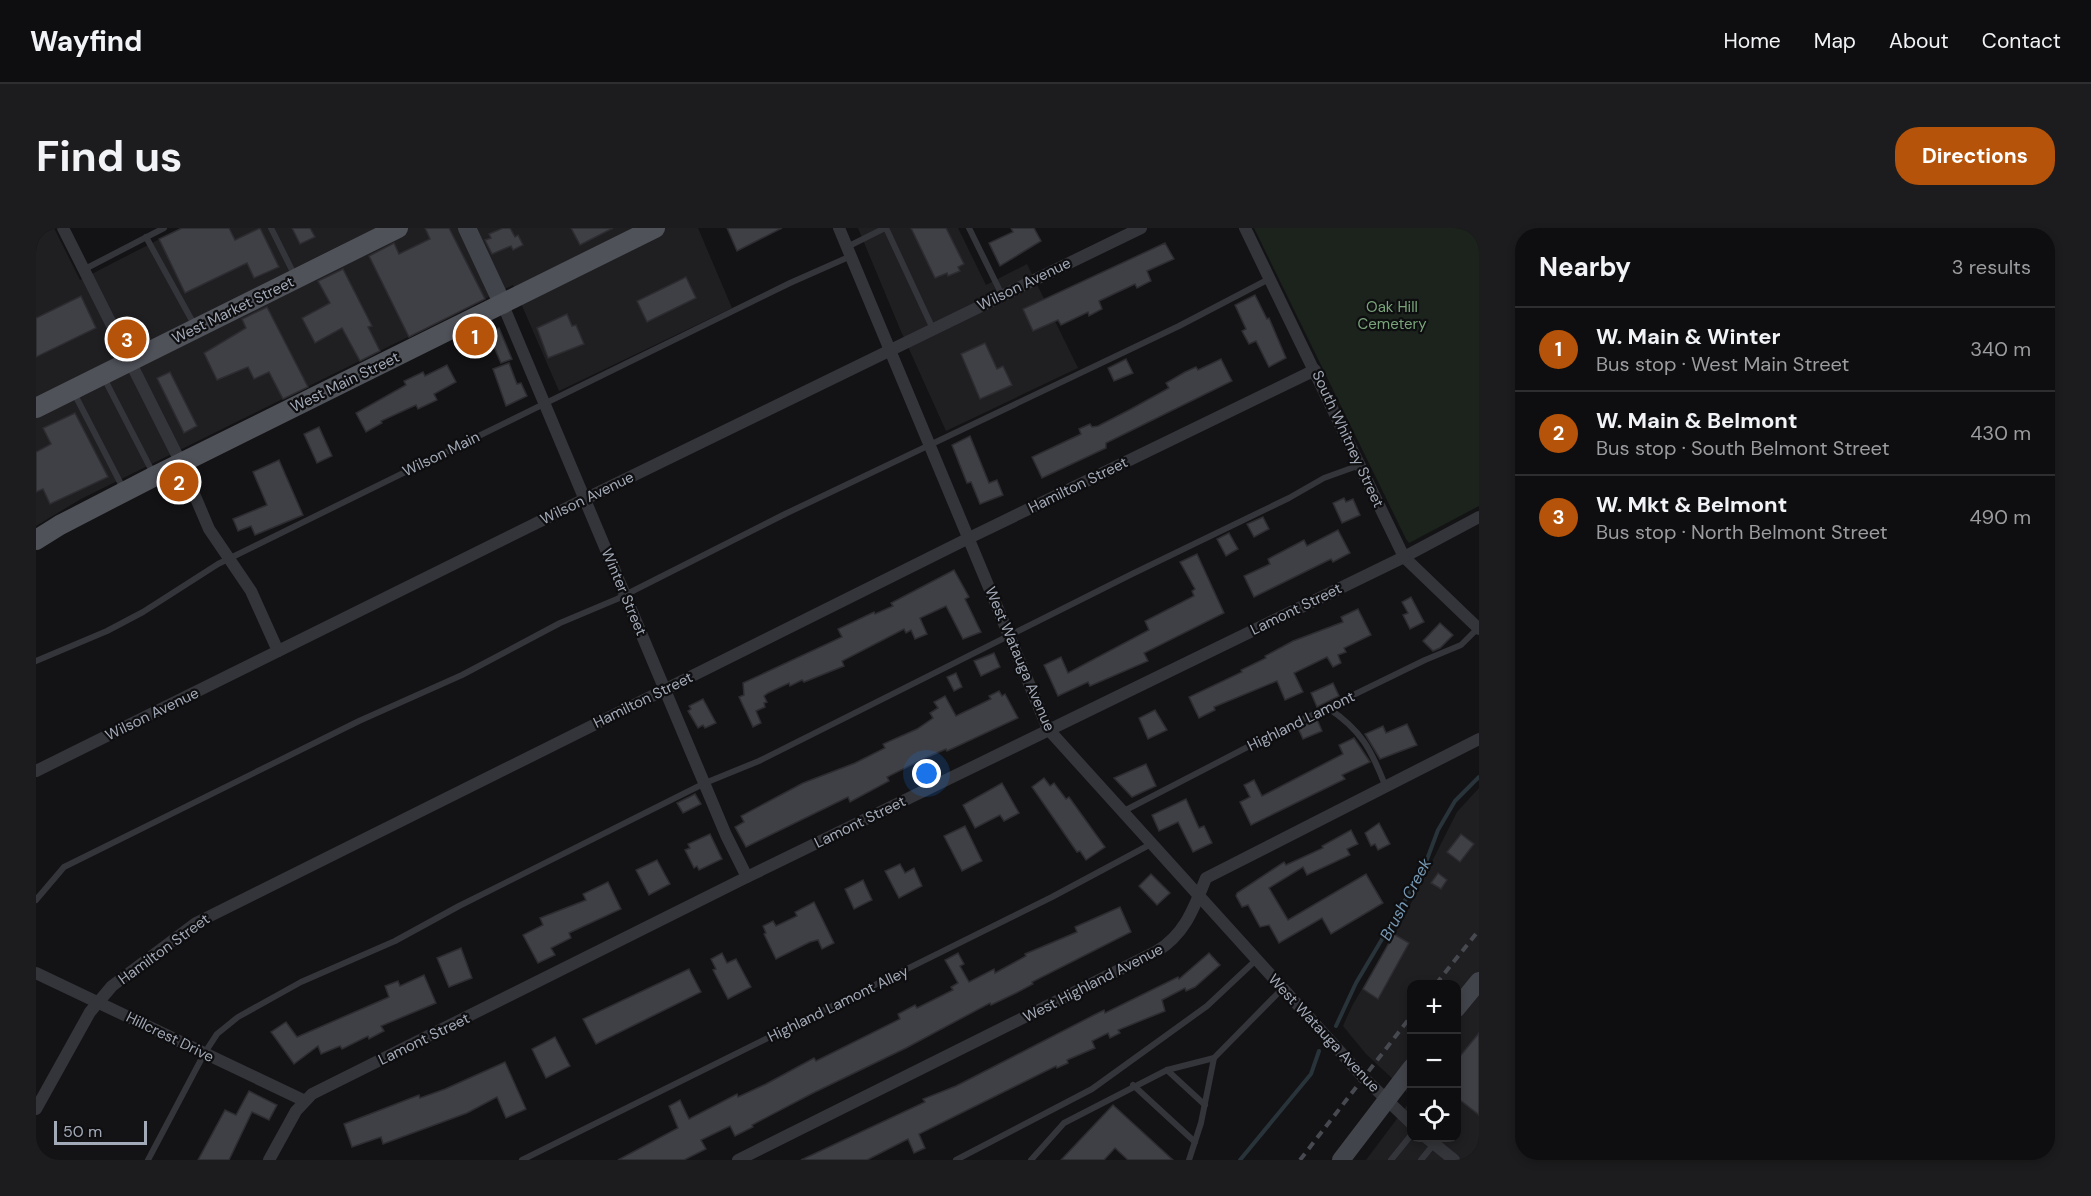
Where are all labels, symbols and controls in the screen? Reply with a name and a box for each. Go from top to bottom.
text: Wayfind [30,23,142,60]
text: Home [1723,27,1781,55]
text: Map [1814,27,1856,55]
text: About [1889,27,1949,55]
text: Contact [1982,27,2061,55]
button: Directions [1895,127,2055,185]
text: Find us [36,129,182,184]
text: Nearby [1539,250,1631,284]
street label: Wilson Avenue [974,253,1074,315]
text: 3 results [1952,254,2031,280]
street label: West Market Street [169,272,297,348]
park label: Oak Hill Cemetery [1358,297,1427,334]
pin: 1 [456,314,494,358]
pin: 3 [108,316,146,362]
text: W. Main & Winter [1596,322,1781,351]
text: 1 [1555,336,1562,362]
text: 340 m [1970,336,2031,362]
street label: West Main Street [287,347,403,417]
text: Bus stop · West Main Street [1596,351,1849,377]
street label: South Whitney Street [1307,367,1389,511]
text: W. Main & Belmont [1596,406,1797,435]
text: 2 [1553,420,1564,446]
text: 430 m [1970,420,2031,446]
street label: Wilson Main [399,427,483,481]
text: Bus stop · South Belmont Street [1596,435,1889,461]
street label: Hamilton Street [1025,452,1131,518]
pin: 2 [160,460,198,504]
street label: Wilson Avenue [537,467,637,529]
text: W. Mkt & Belmont [1596,490,1787,519]
text: 3 [1552,504,1565,530]
text: 490 m [1969,504,2031,530]
text: Bus stop · North Belmont Street [1596,519,1888,545]
street label: Winter Street [597,545,651,639]
street label: Lamont Street [1247,578,1345,640]
street label: West Watauga Avenue [980,584,1060,734]
street label: Hamilton Street [590,667,696,733]
street label: Wilson Avenue [102,683,202,745]
street label: Highland Lamont [1244,686,1358,756]
your location [912,759,941,788]
street label: Lamont Street [811,791,909,853]
water label: Brush Creek [1375,854,1436,944]
street label: Hamilton Street [114,909,214,989]
street label: West Highland Avenue [1020,939,1166,1027]
street label: Highland Lamont Alley [764,961,912,1047]
street label: West Watauga Avenue [1264,969,1384,1097]
map controls [1407,980,1461,1142]
button: + [1407,980,1461,1034]
street label: Hillcrest Drive [123,1007,217,1067]
street label: Lamont Street [375,1008,473,1070]
button: − [1407,1034,1461,1088]
button: locate [1407,1088,1461,1142]
scale bar [54,1118,147,1146]
text: 50 m [63,1121,102,1142]

